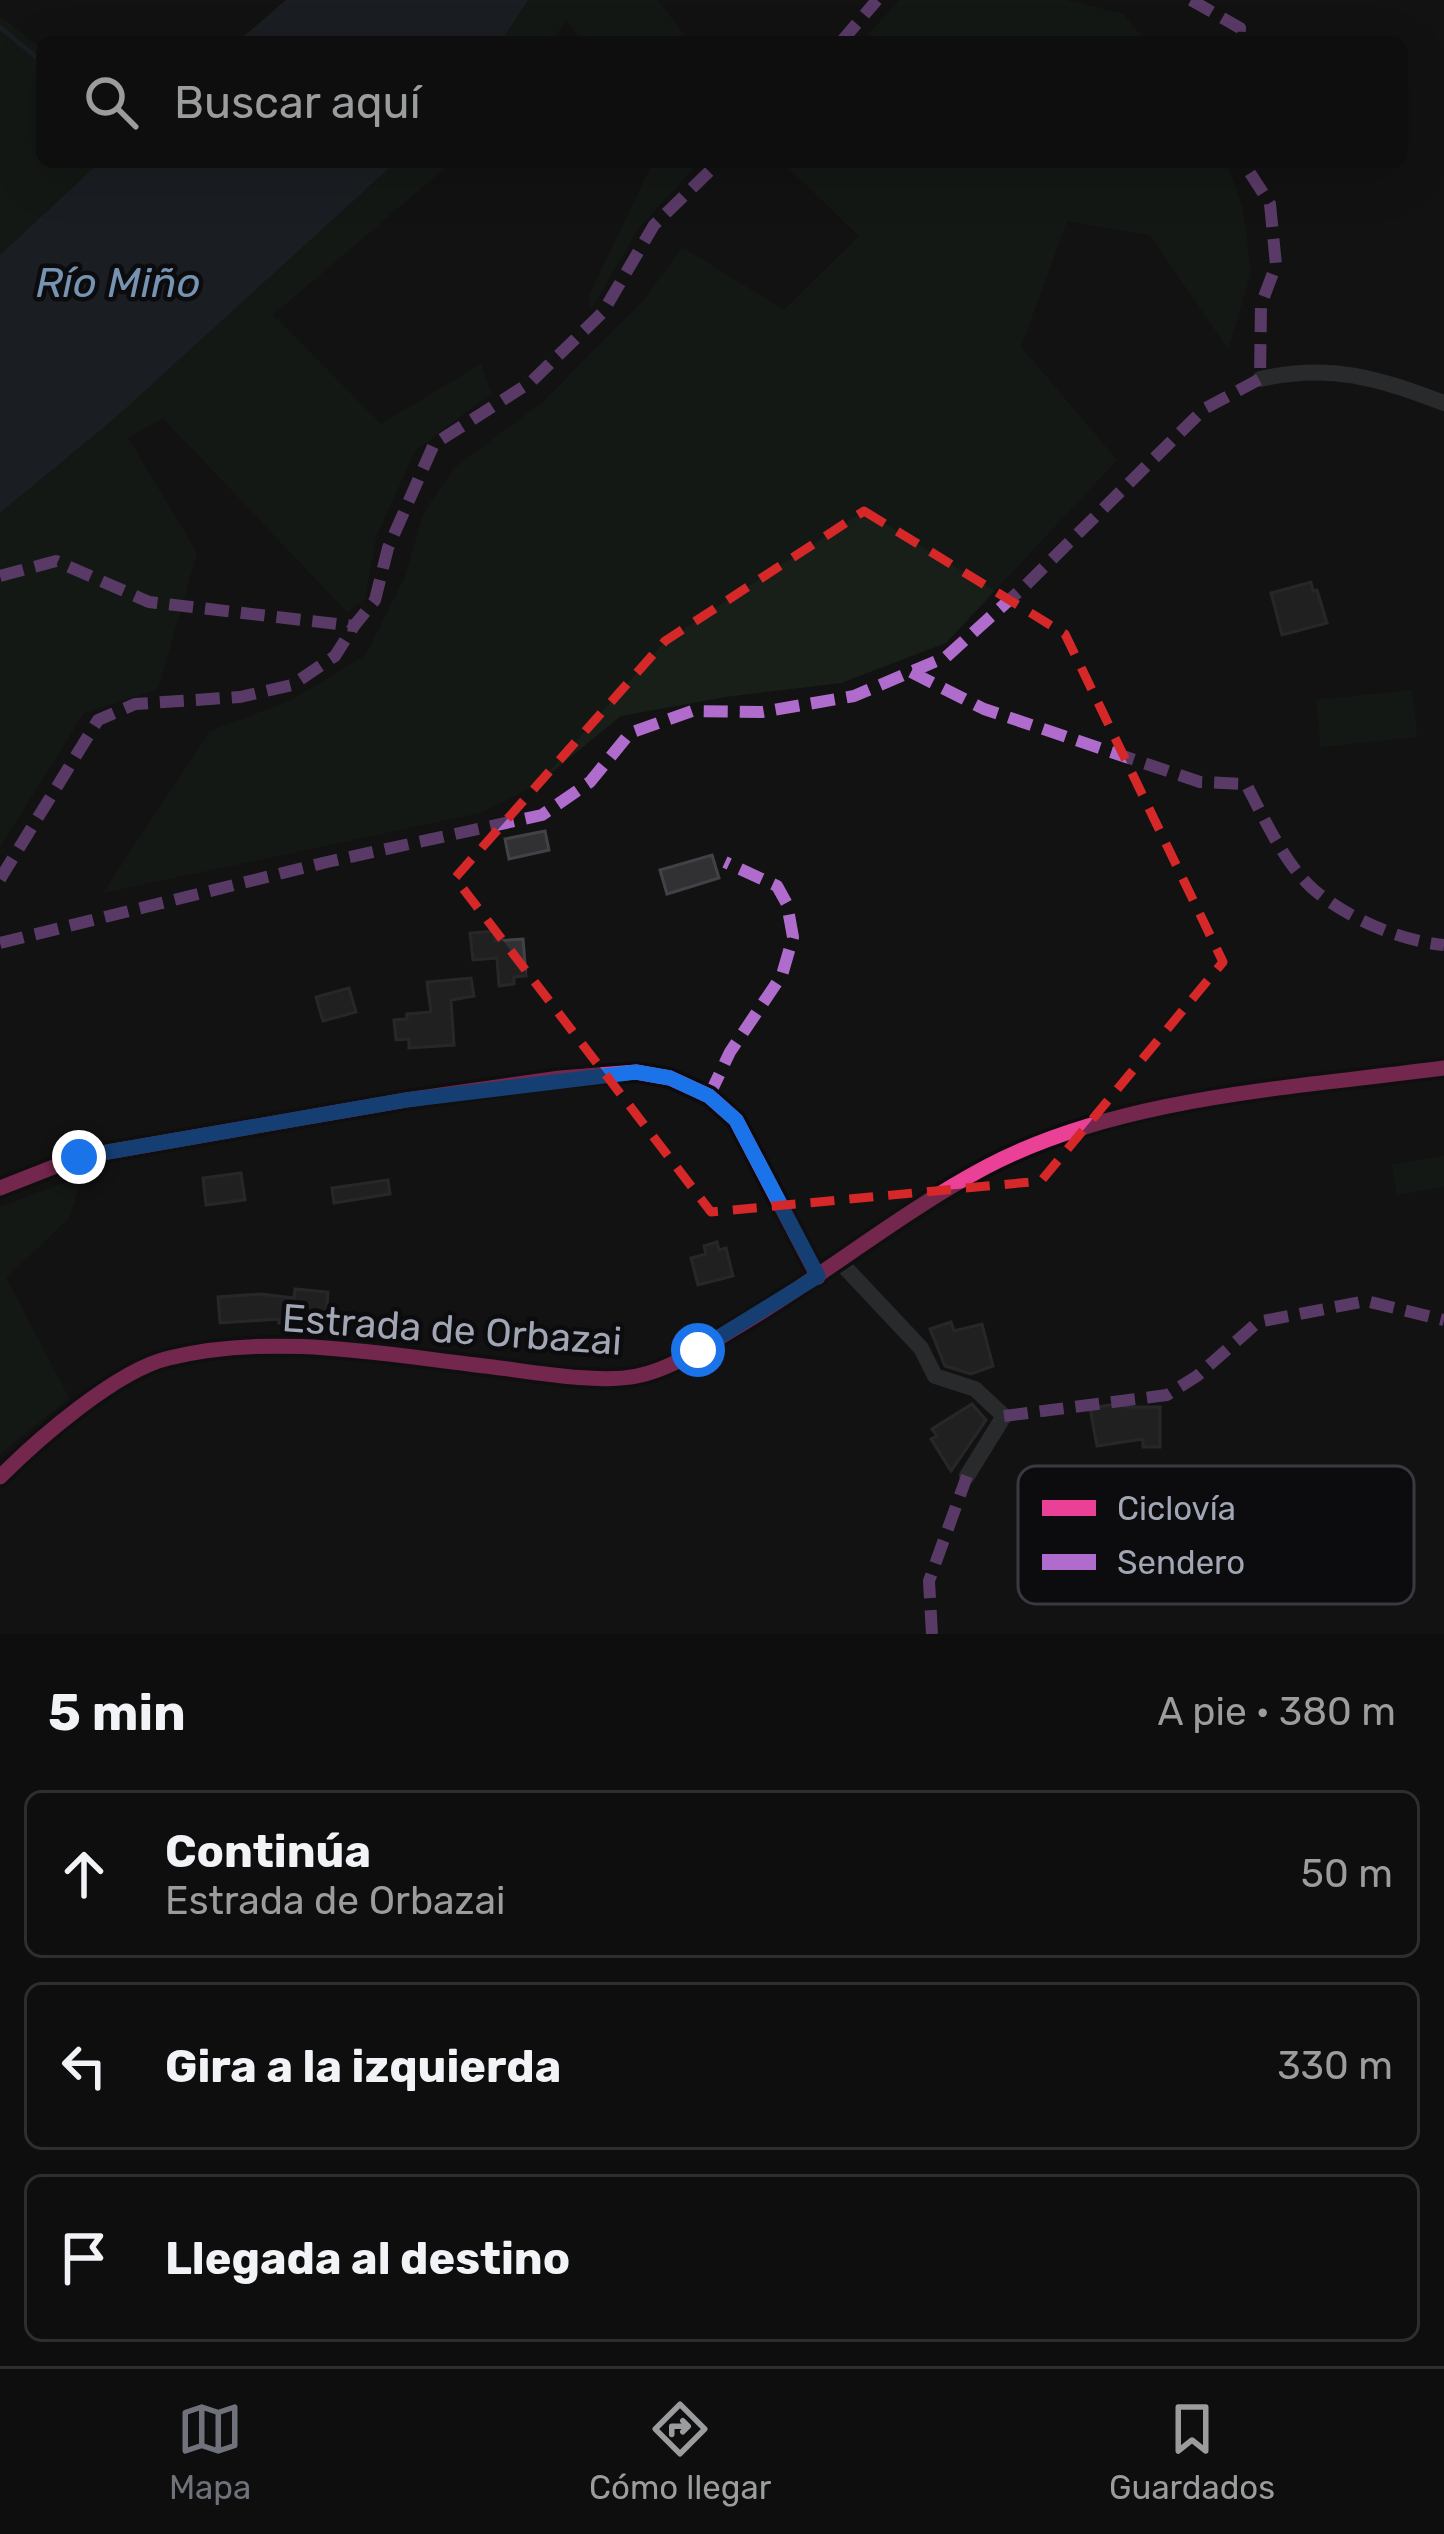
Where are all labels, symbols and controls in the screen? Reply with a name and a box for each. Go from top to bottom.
search box [36,36,1408,168]
icon: search [78,69,144,135]
text: Buscar aquí [174,76,421,129]
water label: Río Miño [35,258,201,308]
route end [52,1130,106,1184]
street label: Estrada de Orbazai [281,1295,623,1365]
route start [671,1323,725,1377]
legend [1018,1466,1414,1604]
text: Ciclovía [1117,1489,1236,1528]
text: Sendero [1117,1543,1245,1582]
text: 5 min [48,1682,186,1743]
text: A pie · 380 m [1158,1689,1396,1735]
text: Continúa [165,1825,371,1878]
icon: ahead [51,1841,117,1907]
text: 50 m [1301,1851,1393,1897]
text: Estrada de Orbazai [165,1878,505,1924]
icon: left [51,2033,117,2099]
text: Gira a la izquierda [165,2040,561,2093]
text: 330 m [1277,2043,1393,2089]
icon: arrive [51,2225,117,2291]
text: Llegada al destino [165,2232,570,2285]
tab: Mapa [169,2396,251,2507]
tab: Cómo llegar [589,2396,771,2507]
tab: Guardados [1109,2396,1275,2507]

